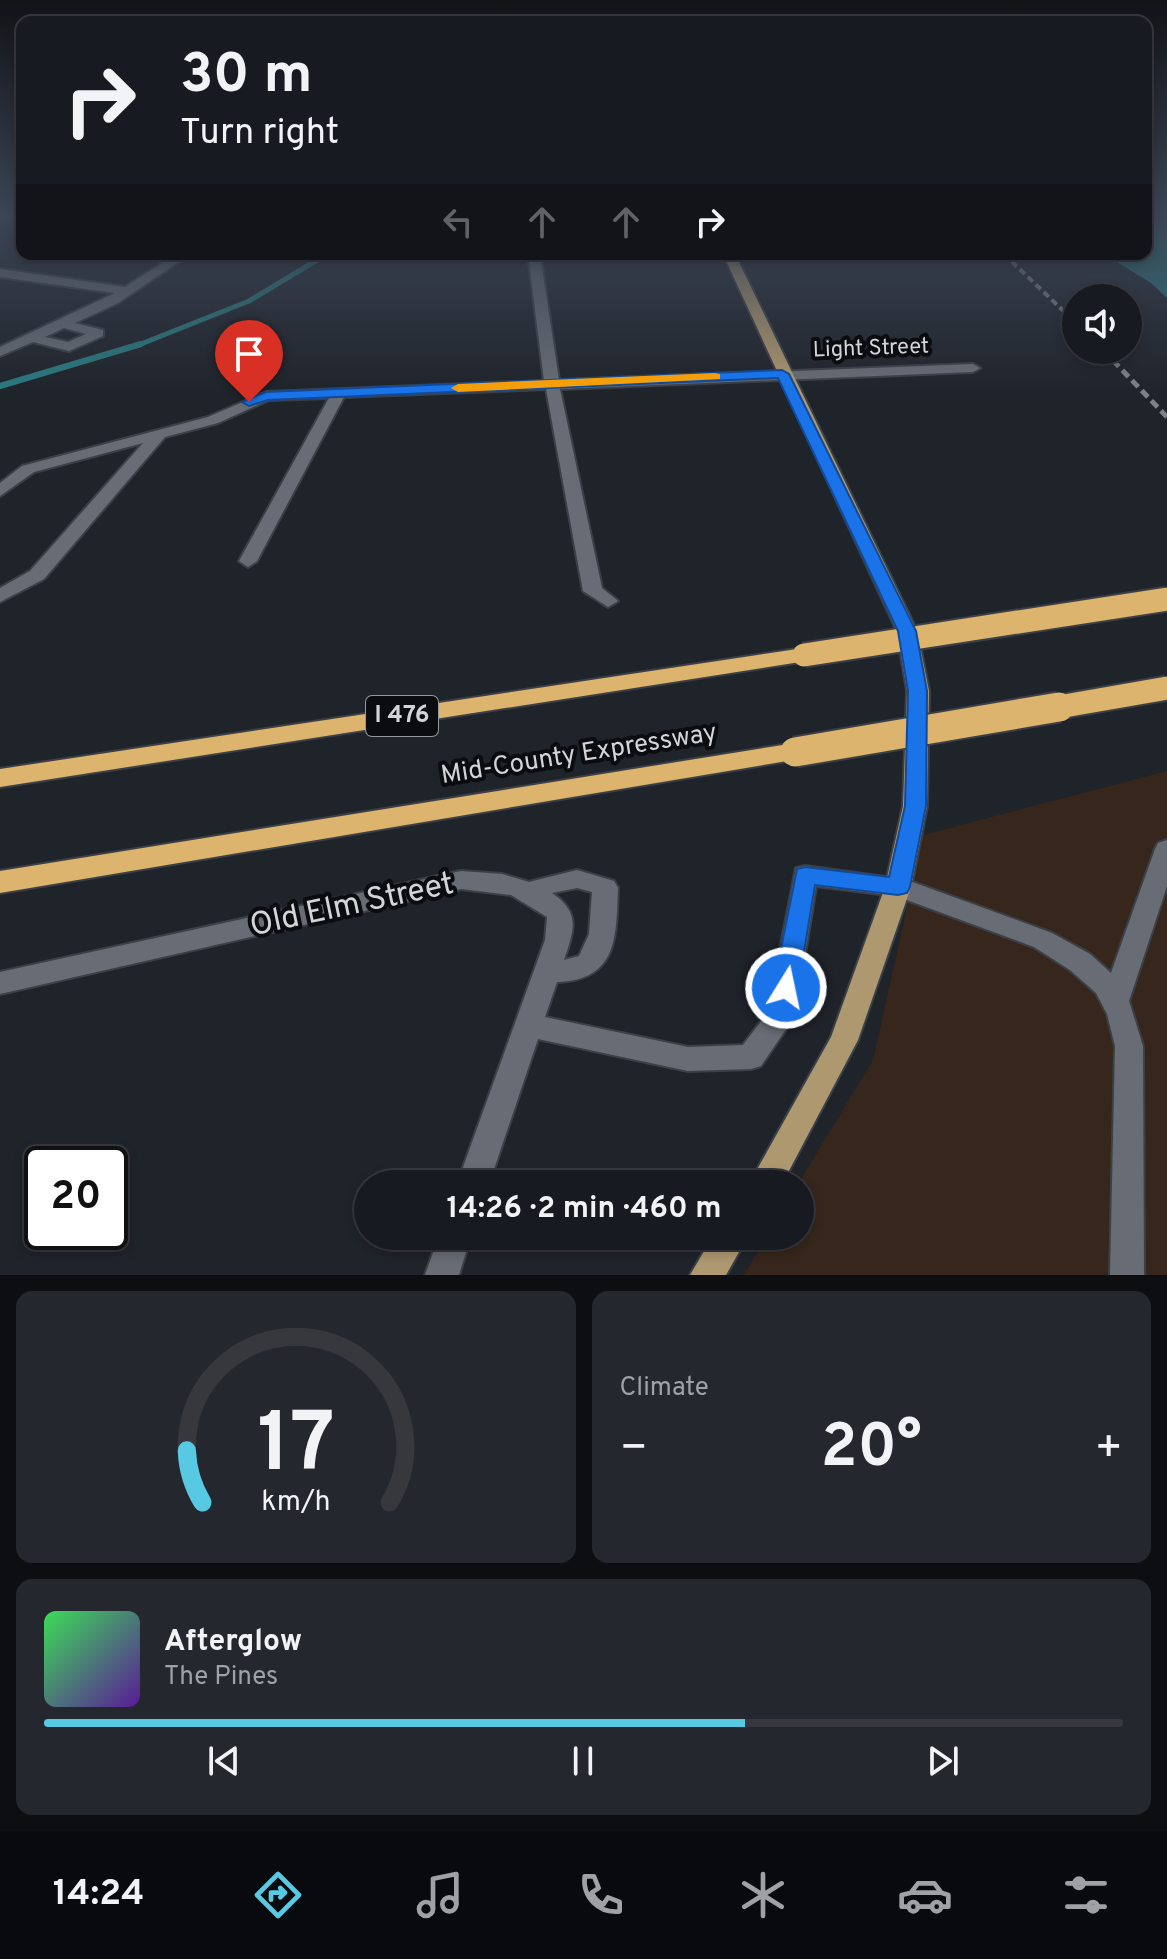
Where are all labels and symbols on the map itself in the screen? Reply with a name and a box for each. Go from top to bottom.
pin [215,320,283,402]
street label: Light Street [812,333,930,365]
road number: I 476 [366,696,438,736]
street label: Mid-County Expressway [439,717,719,793]
street label: Old Elm Street [246,865,458,947]
position arrow [744,946,828,1030]
speed limit sign: 20 [24,1146,128,1250]

